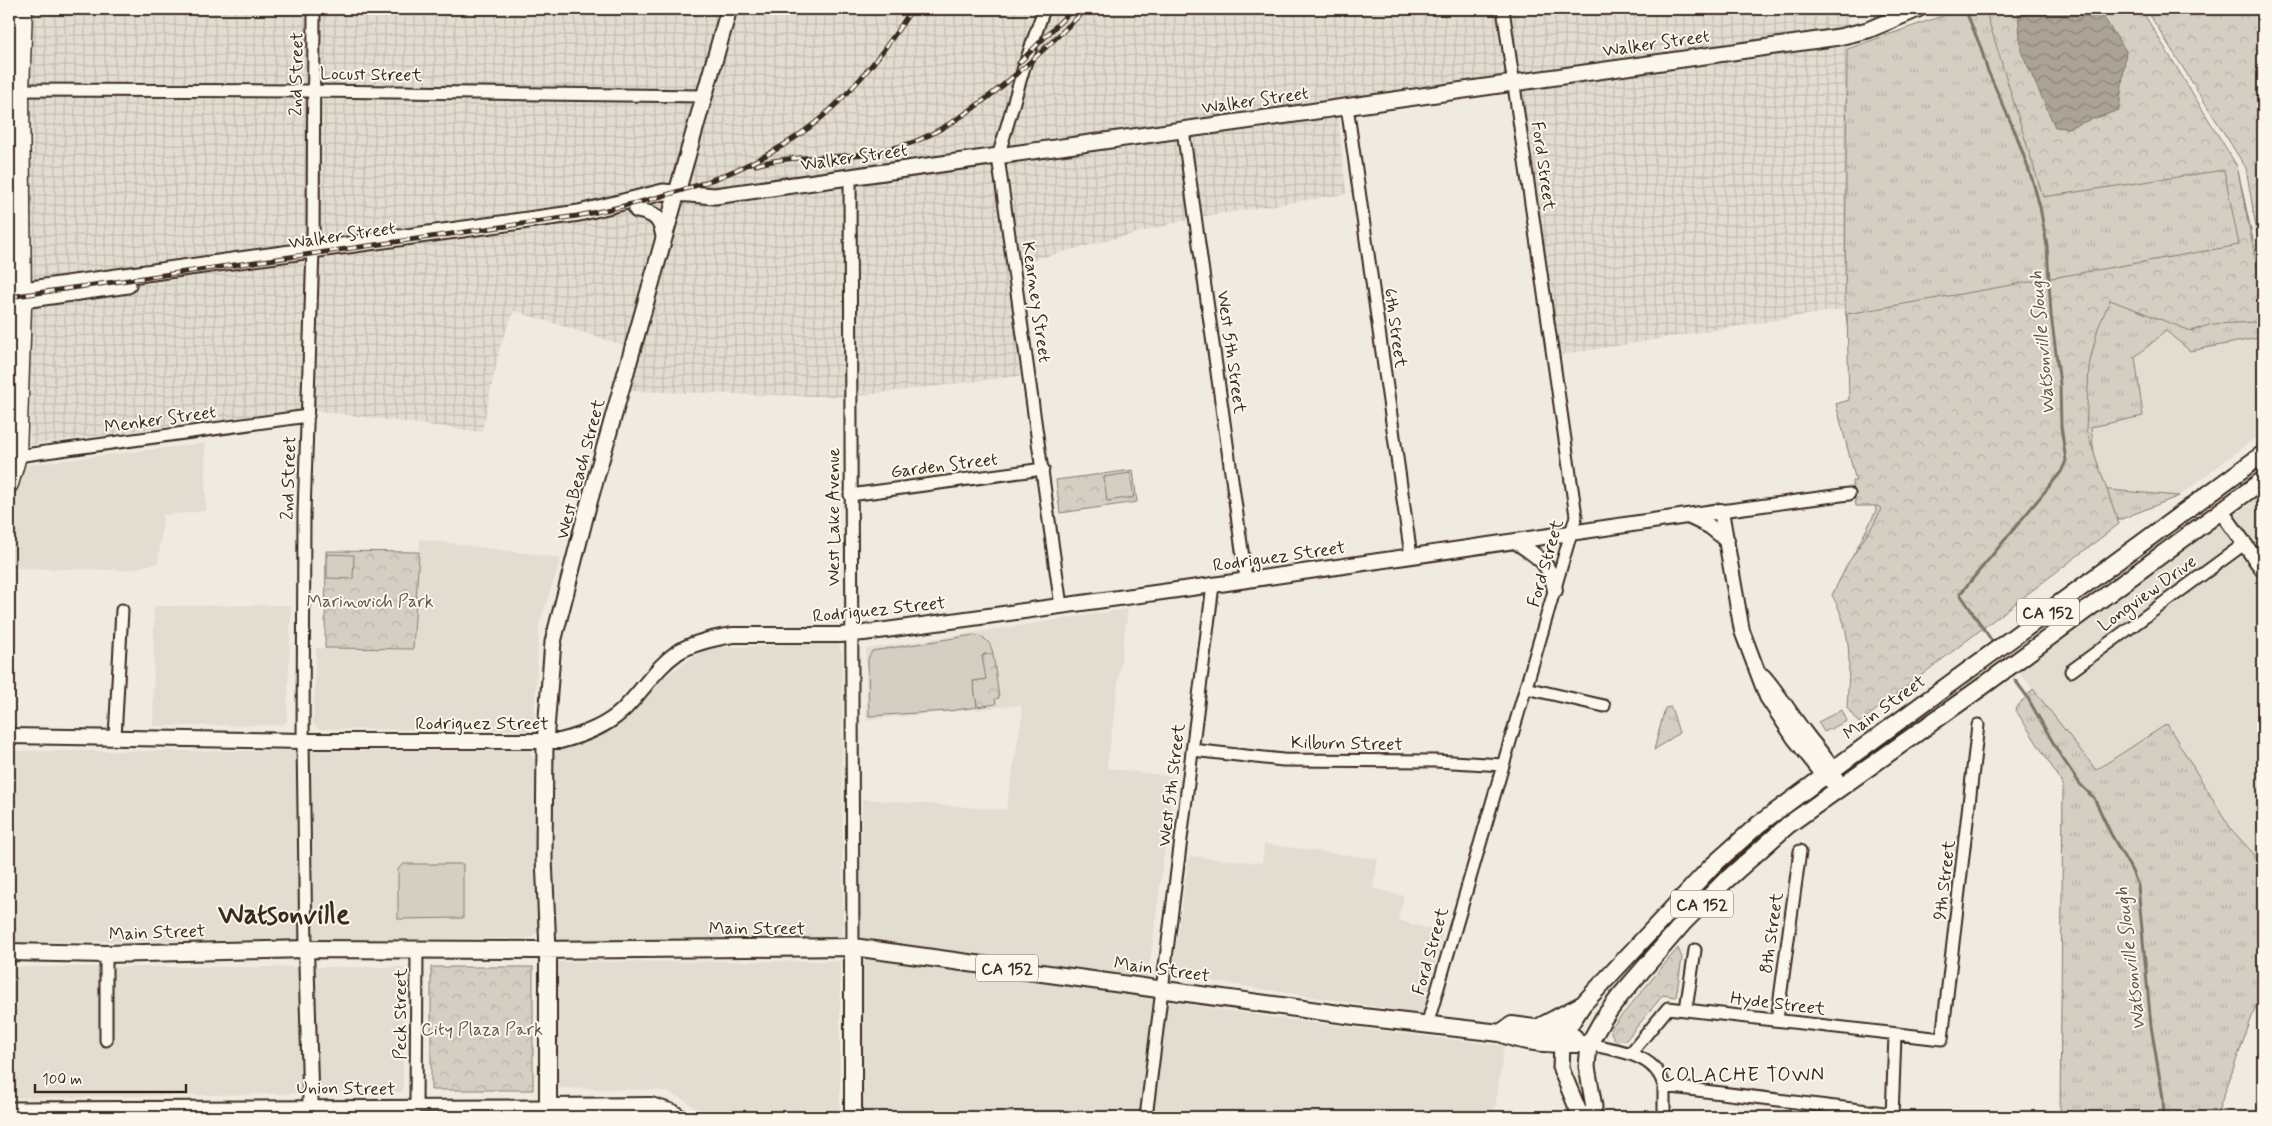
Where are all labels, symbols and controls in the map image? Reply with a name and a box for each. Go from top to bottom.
street label: Walker Street [1601,25,1711,63]
street label: 2nd Street [284,32,310,116]
street label: Locust Street [320,62,423,88]
street label: Walker Street [1200,82,1310,120]
street label: Ford Street [1525,120,1561,213]
street label: Walker Street [799,139,909,177]
street label: Walker Street [287,217,397,255]
street label: Kearney Street [1016,240,1056,364]
water label: Watsonville Slough [2024,270,2061,416]
street label: 6th Street [1378,286,1413,370]
street label: West 5th Street [1210,289,1252,416]
street label: West Beach Street [551,396,611,542]
street label: Menker Street [103,400,218,440]
street label: 2nd Street [276,436,302,521]
street label: Garden Street [889,447,999,484]
street label: West Lake Avenue [822,448,846,586]
street label: Ford Street [1522,516,1570,610]
street label: Rodriguez Street [1211,536,1347,578]
street label: Longview Drive [2093,550,2202,639]
park label: Marinovich Park [306,590,434,614]
street label: Rodriguez Street [811,591,947,629]
road number: CA 152 [2017,598,2079,626]
street label: Main Street [1838,670,1931,746]
street label: Rodriguez Street [415,712,549,736]
street label: West 5th Street [1153,722,1192,848]
street label: Kilburn Street [1291,731,1403,757]
street label: 9th Street [1928,838,1962,921]
water label: Watsonville Slough [2109,886,2152,1032]
road number: CA 152 [1671,891,1733,918]
street label: 8th Street [1754,891,1790,975]
district label: Watsonville [218,897,350,934]
street label: Ford Street [1407,904,1455,998]
street label: Main Street [709,917,805,941]
street label: Main Street [108,919,206,947]
street label: Main Street [1112,951,1211,989]
road number: CA 152 [976,954,1038,981]
street label: Peck Street [389,968,413,1060]
street label: Hyde Street [1729,986,1827,1022]
park label: City Plaza Park [421,1018,543,1042]
scale bar [35,1061,186,1093]
district label: COLACHE TOWN [1661,1062,1825,1089]
text: 100 m [42,1070,82,1090]
street label: Union Street [296,1076,396,1102]

